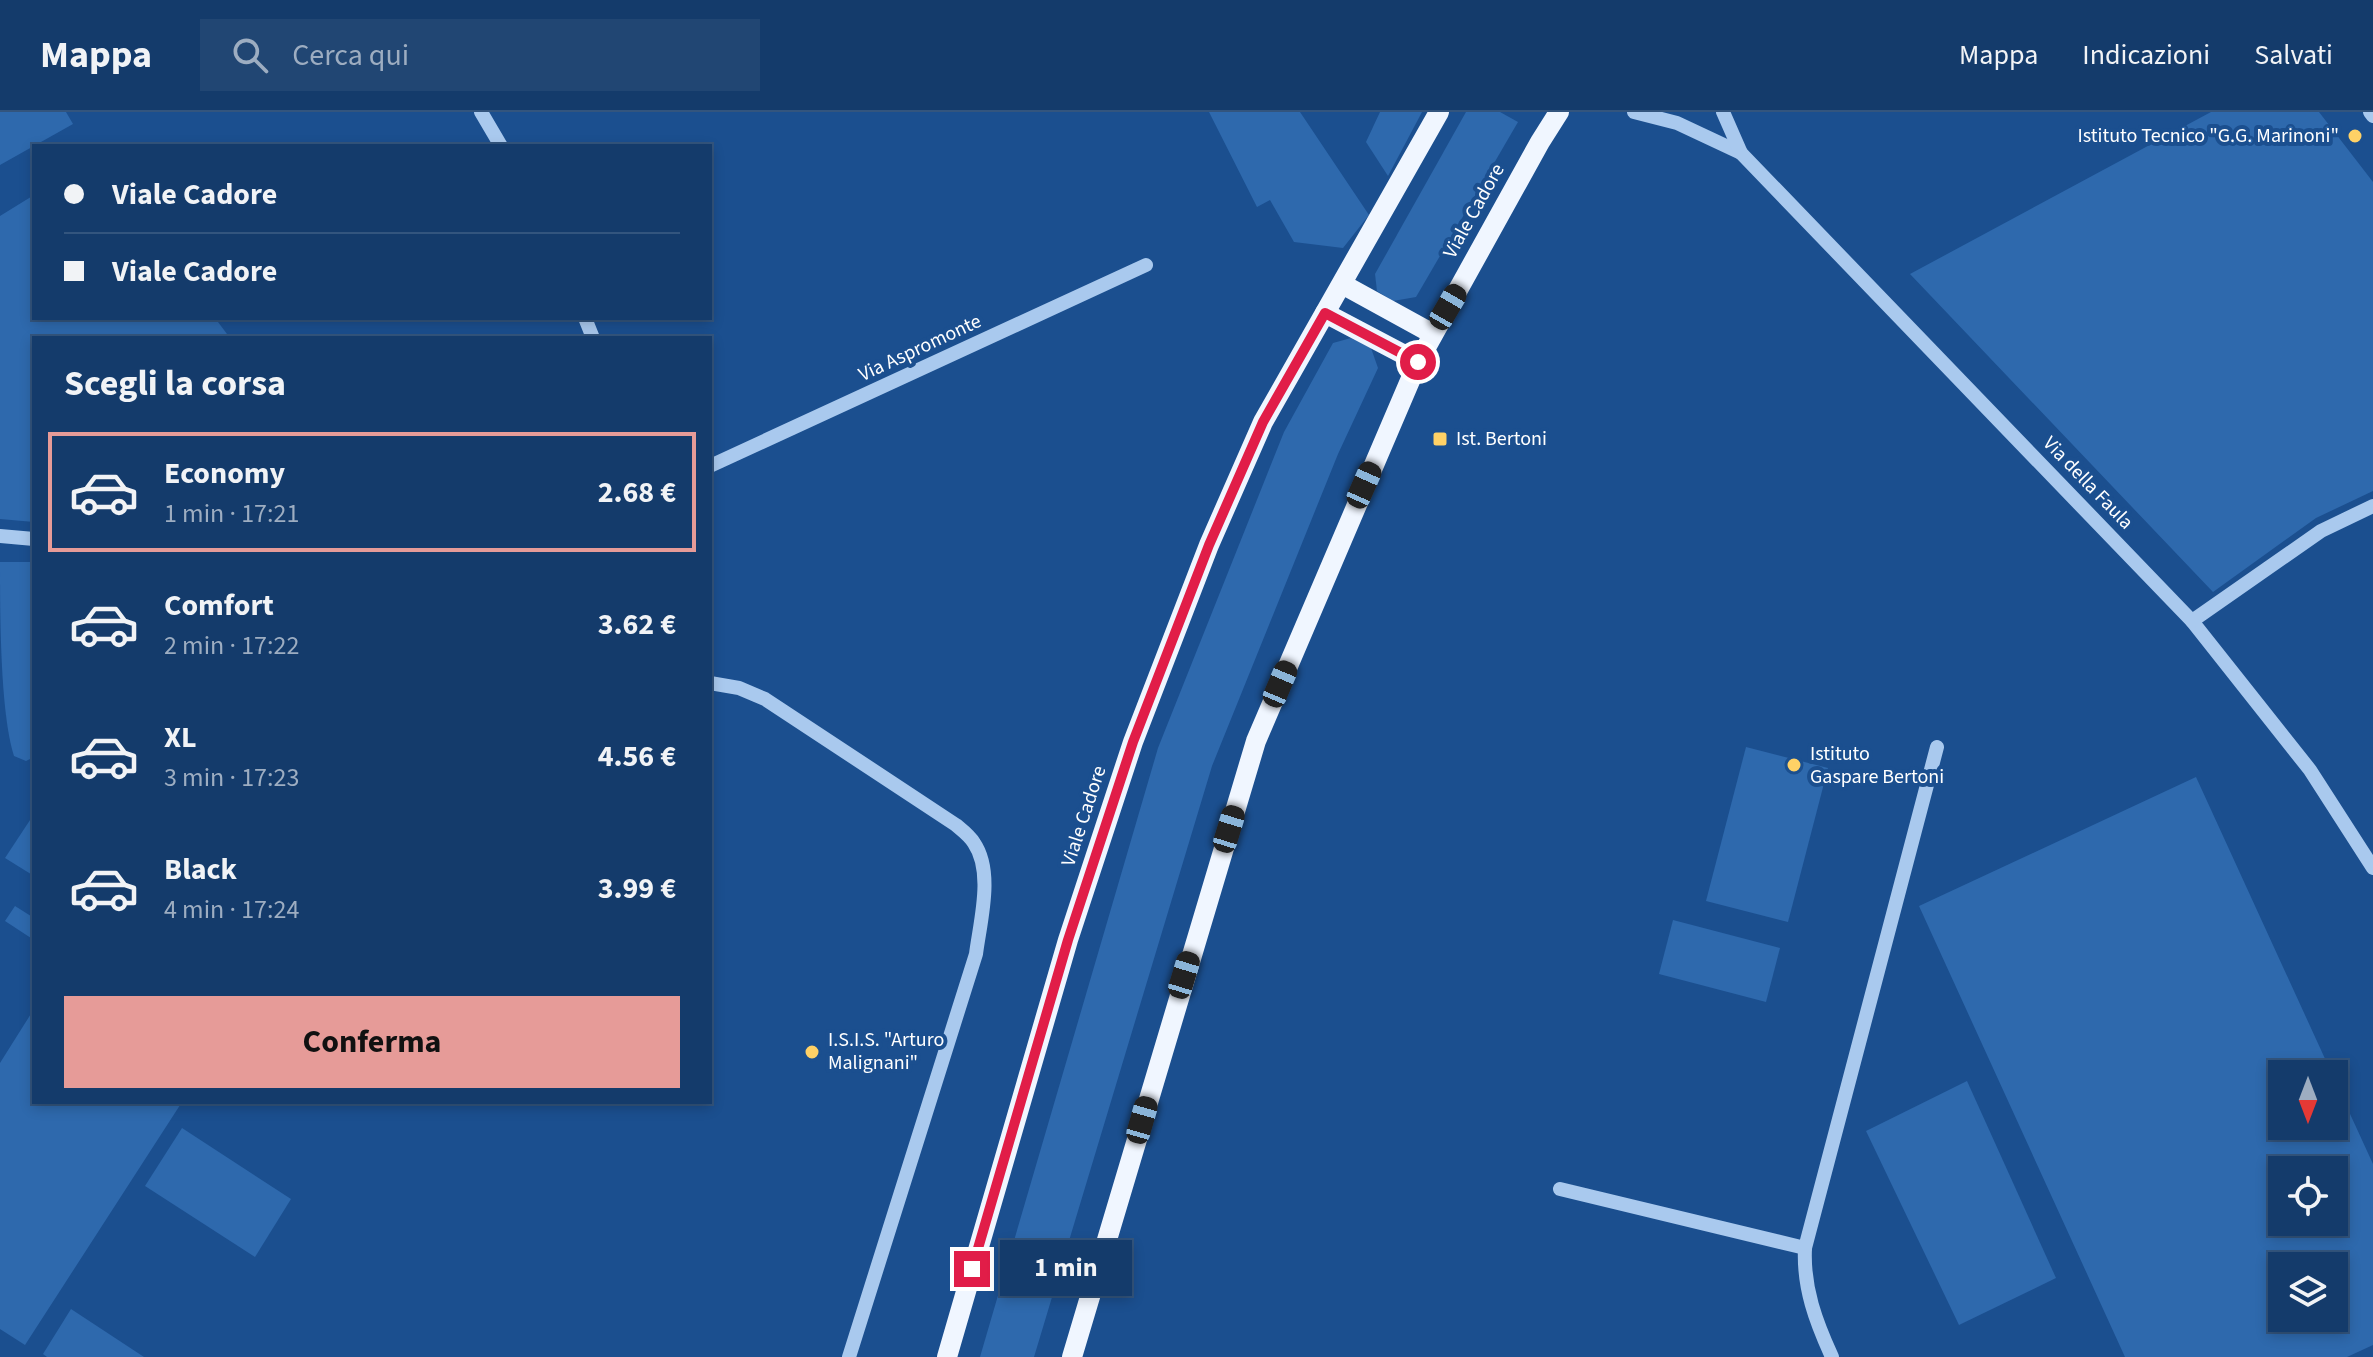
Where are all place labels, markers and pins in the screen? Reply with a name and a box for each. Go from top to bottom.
place label: Istituto Tecnico "G.G. Marinoni" [2077,122,2339,150]
marker: Istituto Tecnico "G.G. Marinoni" [2346,127,2364,145]
place label: Ist. Bertoni [1456,425,1547,453]
marker: Ist. Bertoni [1431,430,1449,448]
place label: Istituto Gaspare Bertoni [1810,740,1944,791]
marker: Istituto Gaspare Bertoni [1785,756,1803,774]
place label: I.S.I.S. "Arturo Malignani" [828,1026,944,1077]
marker: I.S.I.S. "Arturo Malignani" [803,1043,821,1061]

